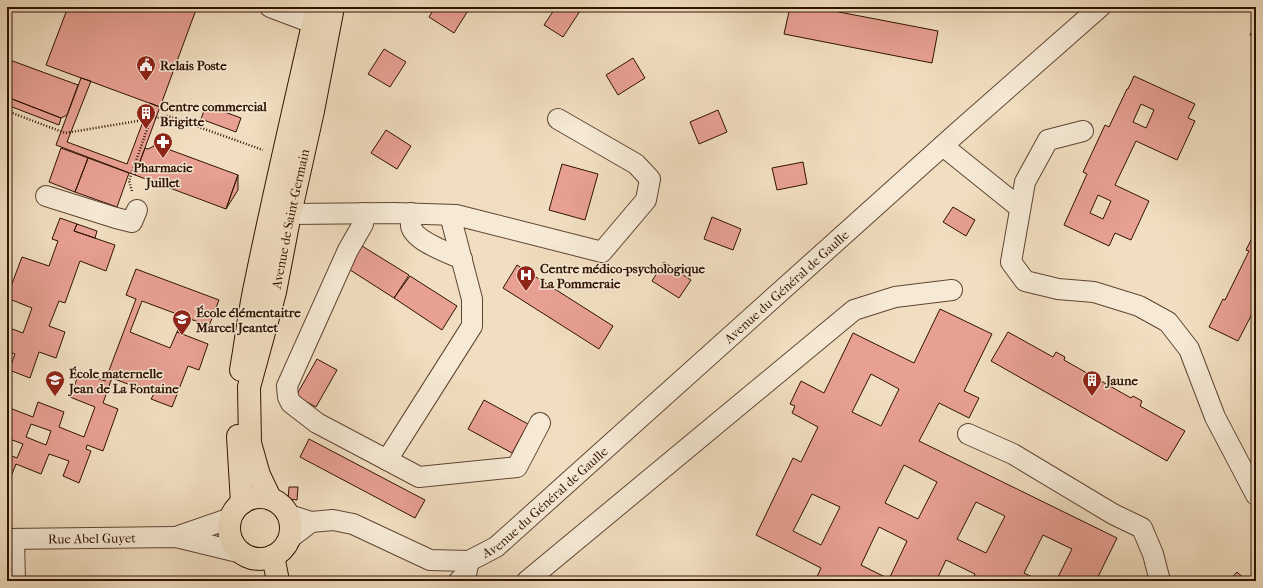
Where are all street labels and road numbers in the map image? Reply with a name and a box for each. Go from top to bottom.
street label: Avenue de Saint-Germain [268,147,312,291]
street label: Avenue du Général de Gaulle [720,226,852,347]
street label: Avenue du Général de Gaulle [478,443,611,561]
street label: Rue Abel Guyet [48,530,136,546]

